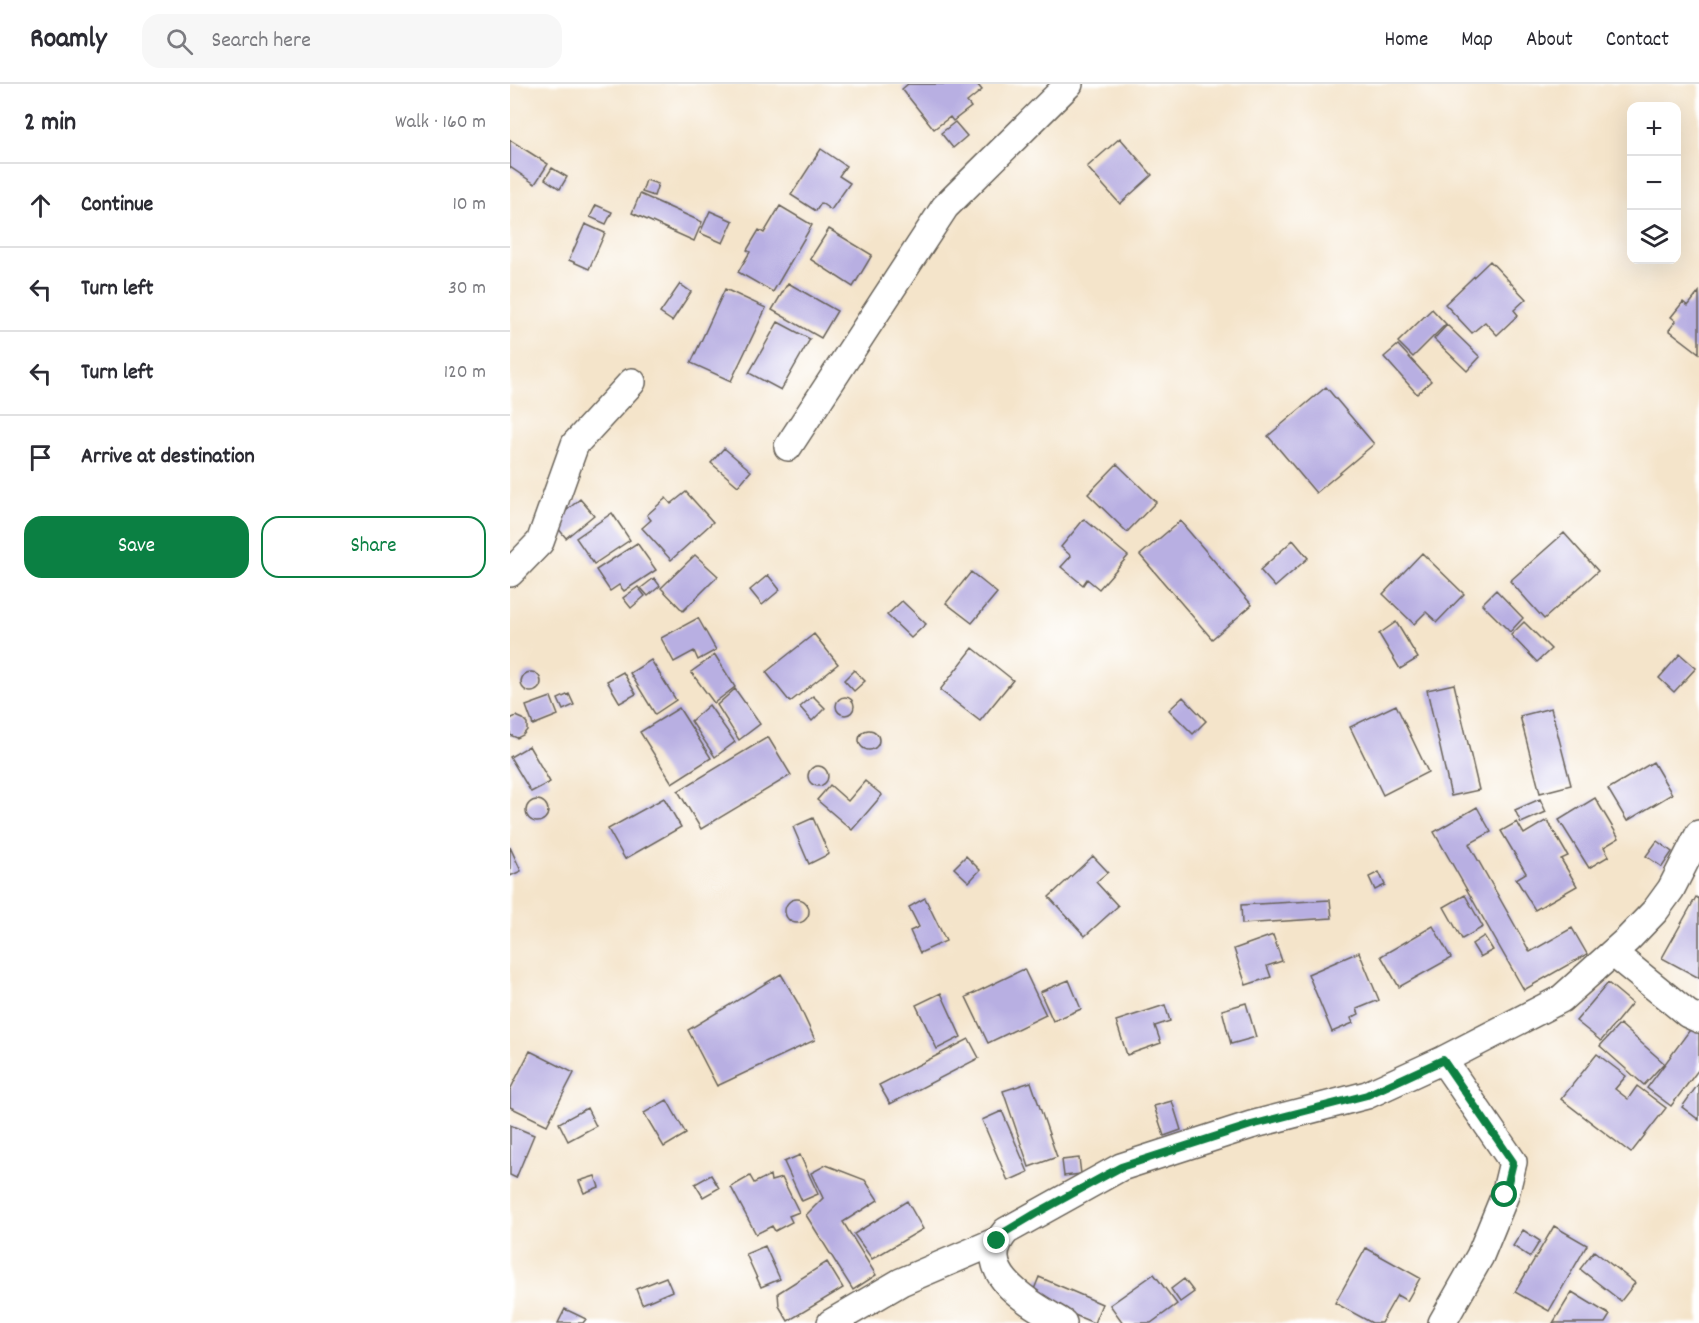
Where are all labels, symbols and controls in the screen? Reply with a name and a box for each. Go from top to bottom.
search box [142,14,562,68]
text: Roamly [30,21,106,61]
icon: search [163,25,196,58]
text: Search here [211,26,311,57]
text: Home [1384,26,1428,56]
text: Map [1461,26,1493,56]
text: About [1526,26,1573,56]
text: Contact [1606,26,1669,56]
map controls [1627,102,1681,264]
button: + [1627,102,1681,156]
text: 2 min [24,105,76,142]
text: Walk · 160 m [395,109,486,137]
button: − [1627,156,1681,210]
icon: ahead [24,189,57,222]
text: Continue [81,190,153,221]
text: 10 m [452,191,486,219]
button: layers [1627,210,1681,264]
icon: left [24,273,57,306]
text: Turn left [81,274,153,305]
text: 30 m [448,275,486,303]
icon: left [24,357,57,390]
text: Turn left [81,358,153,389]
text: 120 m [444,359,486,387]
icon: arrive [24,441,57,474]
text: Arrive at destination [81,442,255,473]
button: Save [24,516,249,578]
button: Share [261,516,486,578]
route start [1491,1181,1517,1207]
route end [983,1227,1009,1253]

